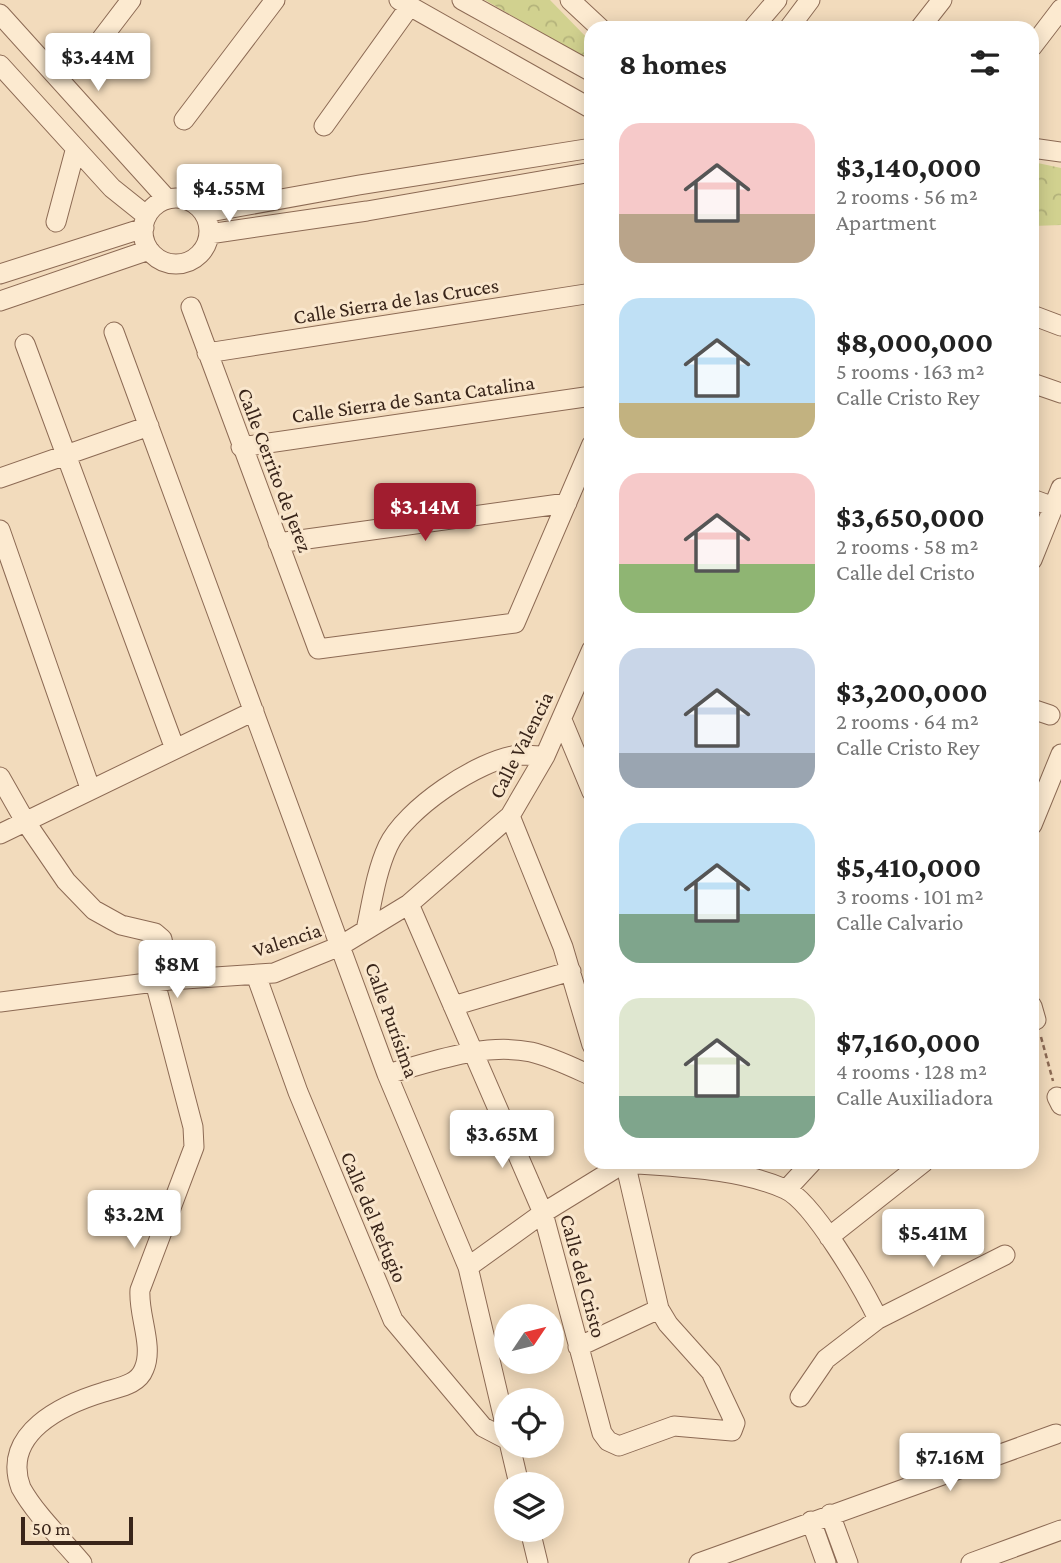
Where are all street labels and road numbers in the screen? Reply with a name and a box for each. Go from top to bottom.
street label: Calle Sierra de las Cruces [292,273,500,329]
street label: Calle Sierra de Santa Catalina [290,370,536,428]
street label: Calle Cerrito de Jerez [233,384,317,556]
street label: Calle Valencia [484,687,558,803]
street label: Valencia [250,918,325,962]
street label: Calle Purísima [360,959,424,1081]
street label: Calle del Refugio [336,1148,412,1286]
street label: Calle del Cristo [555,1212,611,1340]

